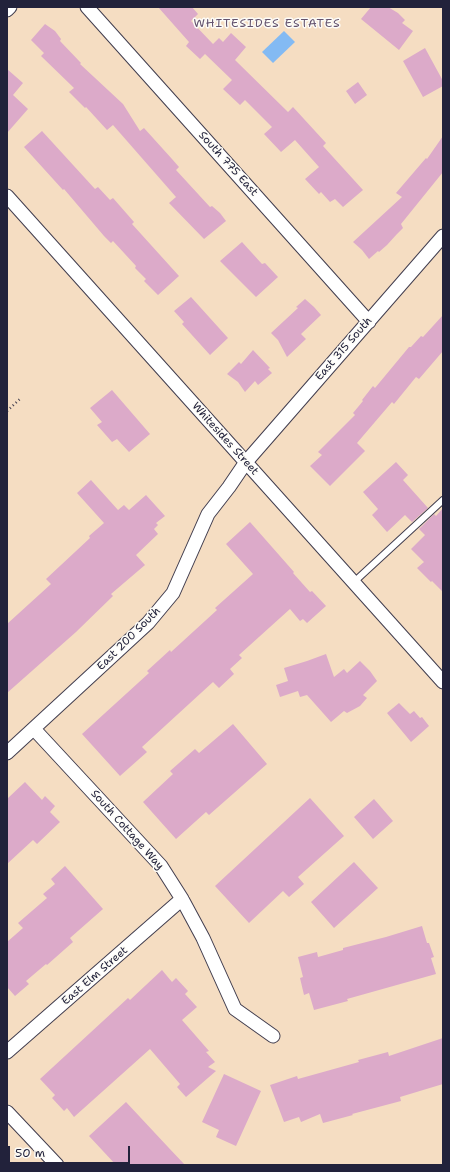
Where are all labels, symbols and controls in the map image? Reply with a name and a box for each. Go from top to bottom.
district label: WHITESIDES ESTATES [193,17,341,31]
street label: South 775 East [195,129,261,199]
street label: East 315 South [313,315,375,383]
street label: Whitesides Street [189,400,261,478]
street label: East 200 South [95,605,163,673]
street label: South Cottage Way [88,787,166,873]
street label: East Elm Street [59,944,131,1008]
scale bar [10,1138,132,1164]
text: 50 m [15,1145,45,1161]

